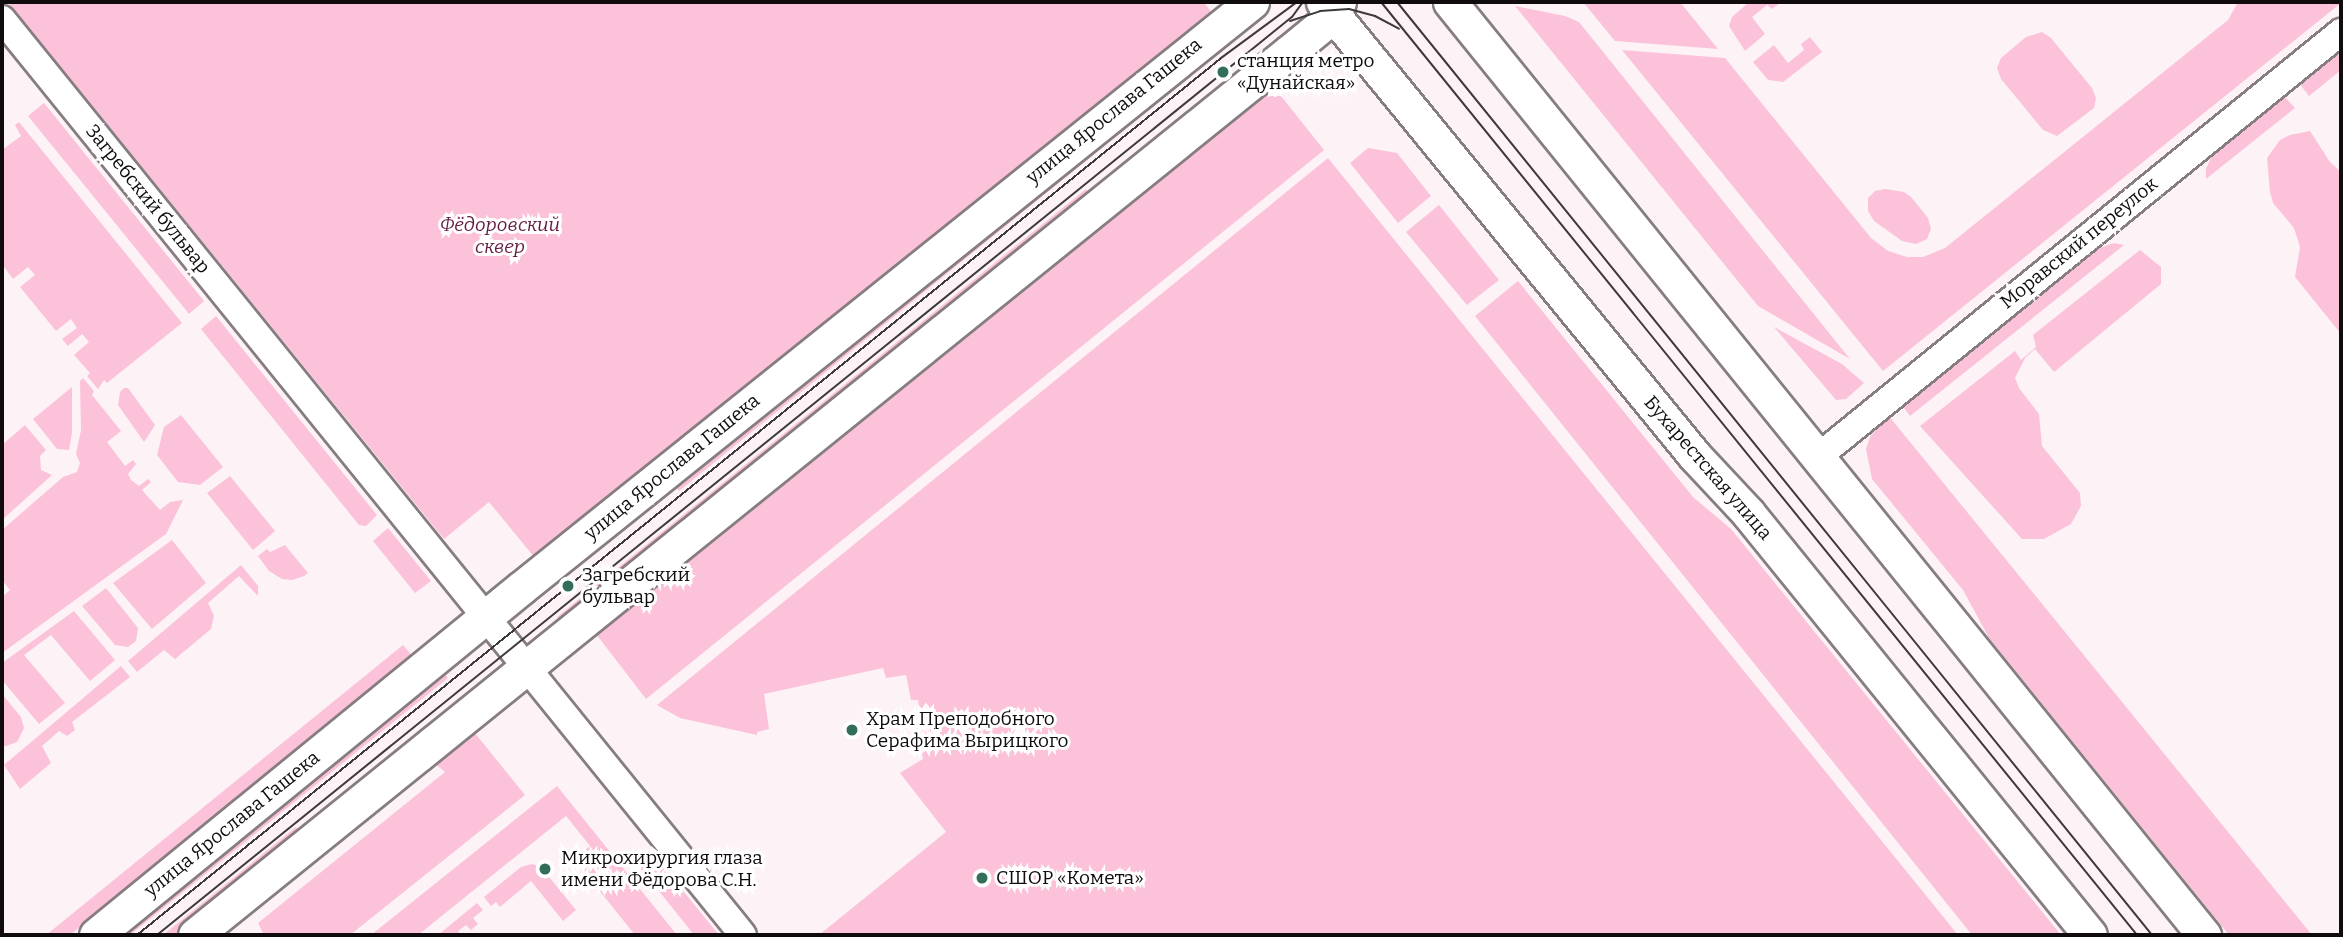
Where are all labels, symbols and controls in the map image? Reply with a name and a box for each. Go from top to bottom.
street label: улица Ярослава Гашека [1022,33,1206,189]
place label: станция метро «Дунайская» [1237,50,1374,94]
marker: станция метро «Дунайская» [1215,64,1231,80]
street label: Загребский бульвар [81,120,215,278]
street label: Моравский переулок [1996,172,2162,314]
park label: Фёдоровский сквер [440,214,560,258]
street label: улица Ярослава Гашека [580,389,764,545]
street label: Бухарестская улица [1639,391,1777,545]
place label: Загребский бульвар [582,564,690,608]
marker: Загребский бульвар [560,578,576,594]
place label: Храм Преподобного Серафима Вырицкого [866,708,1069,752]
marker: Храм Преподобного Серафима Вырицкого [844,722,860,738]
street label: улица Ярослава Гашека [140,746,324,902]
place label: Микрохирургия глаза имени Фёдорова С.Н. [561,847,763,891]
marker: Микрохирургия глаза имени Фёдорова С.Н. [535,859,555,879]
place label: СШОР «Комета» [996,867,1144,889]
marker: СШОР «Комета» [974,870,990,886]

